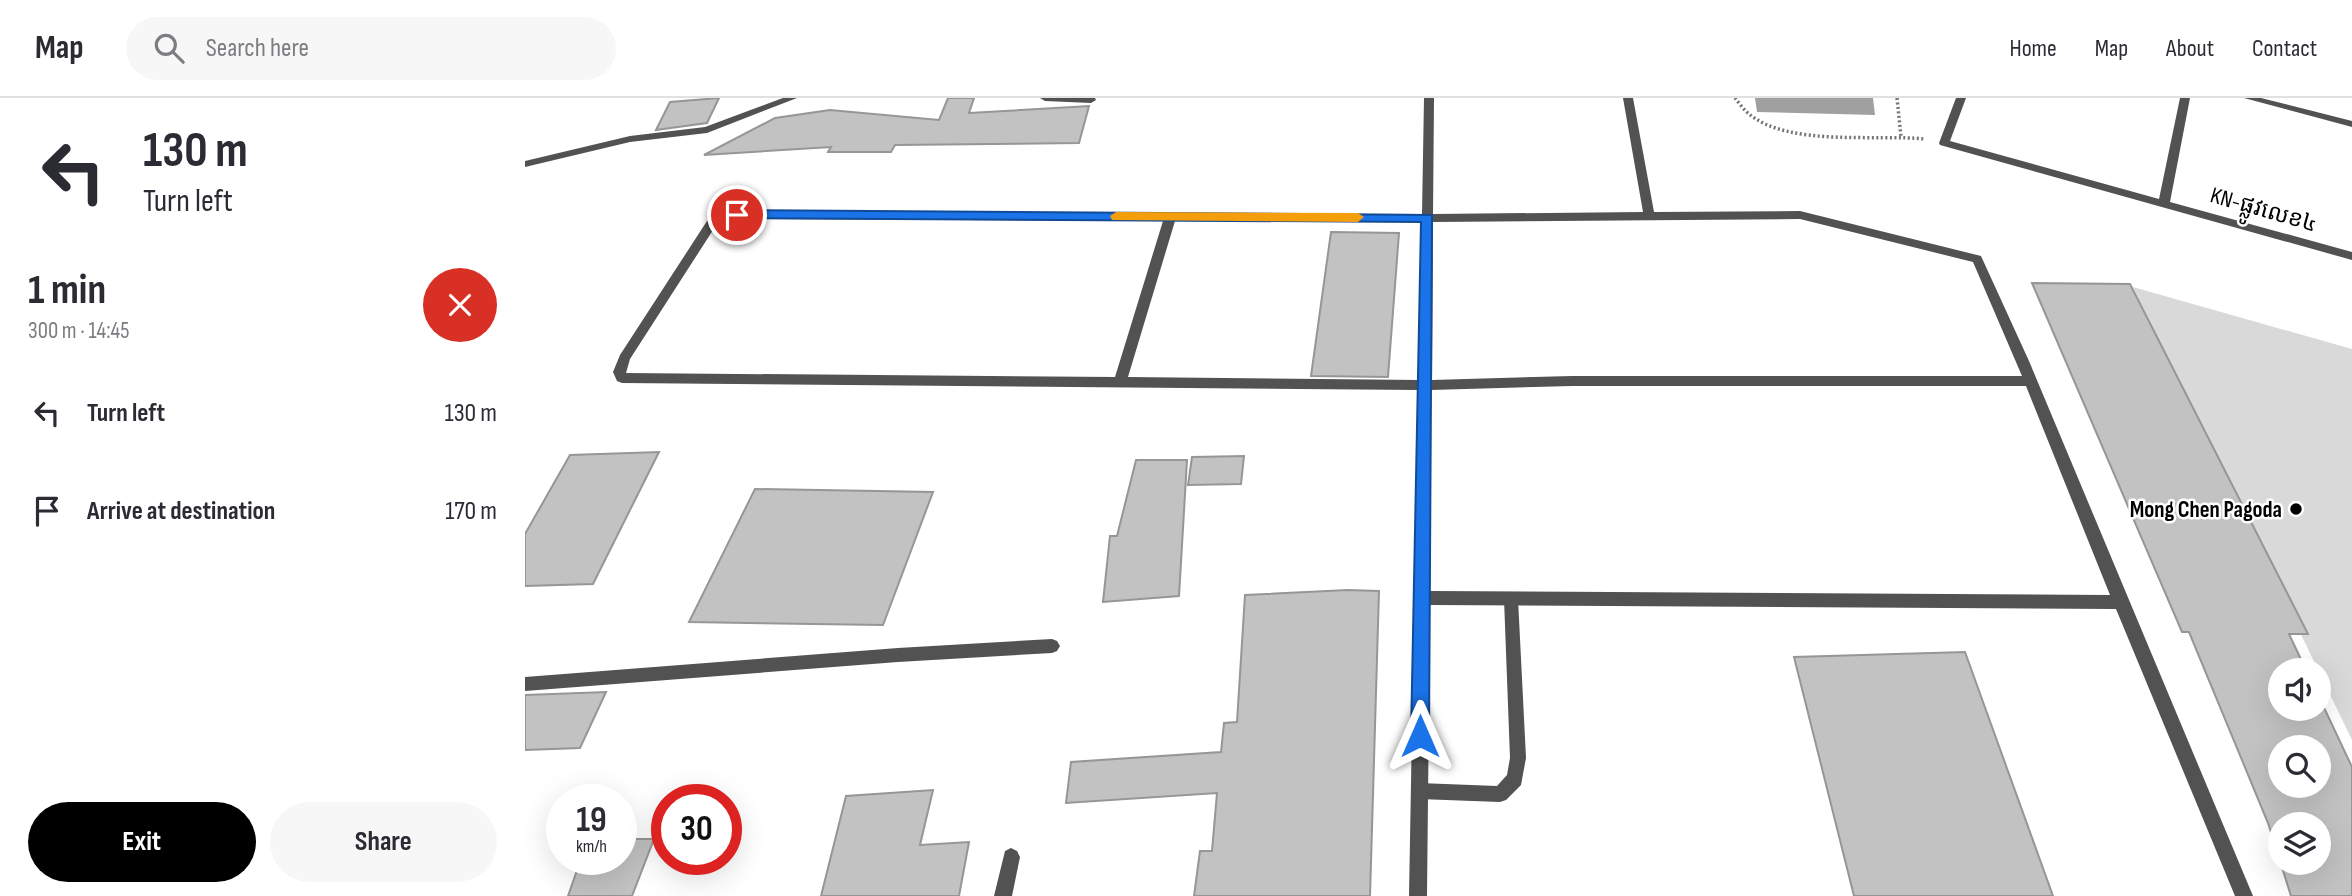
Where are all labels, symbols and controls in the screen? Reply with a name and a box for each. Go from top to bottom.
search box [126,17,616,80]
text: Map [35,28,84,68]
icon: search [150,29,188,67]
text: Search here [206,33,309,64]
text: Home [2009,34,2057,63]
text: Map [2095,34,2128,63]
text: About [2166,34,2214,63]
text: Contact [2252,34,2317,63]
text: 130 m [143,122,248,181]
icon: left [28,126,119,217]
street label: KN-ផ្លូវលេខ៤ [2205,181,2320,245]
text: Turn left [143,182,233,221]
pin [707,185,767,245]
icon: arrive [718,196,756,234]
text: 1 min [28,265,106,316]
button: close [423,268,497,342]
text: 300 m · 14:45 [28,317,129,345]
icon: left [28,394,66,432]
text: Turn left [87,398,165,429]
text: 130 m [445,398,497,429]
icon: arrive [28,492,66,530]
text: Arrive at destination [87,496,275,527]
text: 170 m [445,496,497,527]
place label: Mong Chen Pagoda [2130,496,2282,524]
marker: Mong Chen Pagoda [2288,501,2304,517]
map controls [2268,658,2331,875]
button: sound [2268,658,2331,721]
position arrow [1383,699,1457,773]
button: search [2268,735,2331,798]
speed limit sign: 30 [651,784,742,875]
text: 19 [576,799,607,842]
button: Exit [28,802,256,882]
button: Share [270,802,497,882]
button: layers [2268,812,2331,875]
text: km/h [576,836,607,857]

